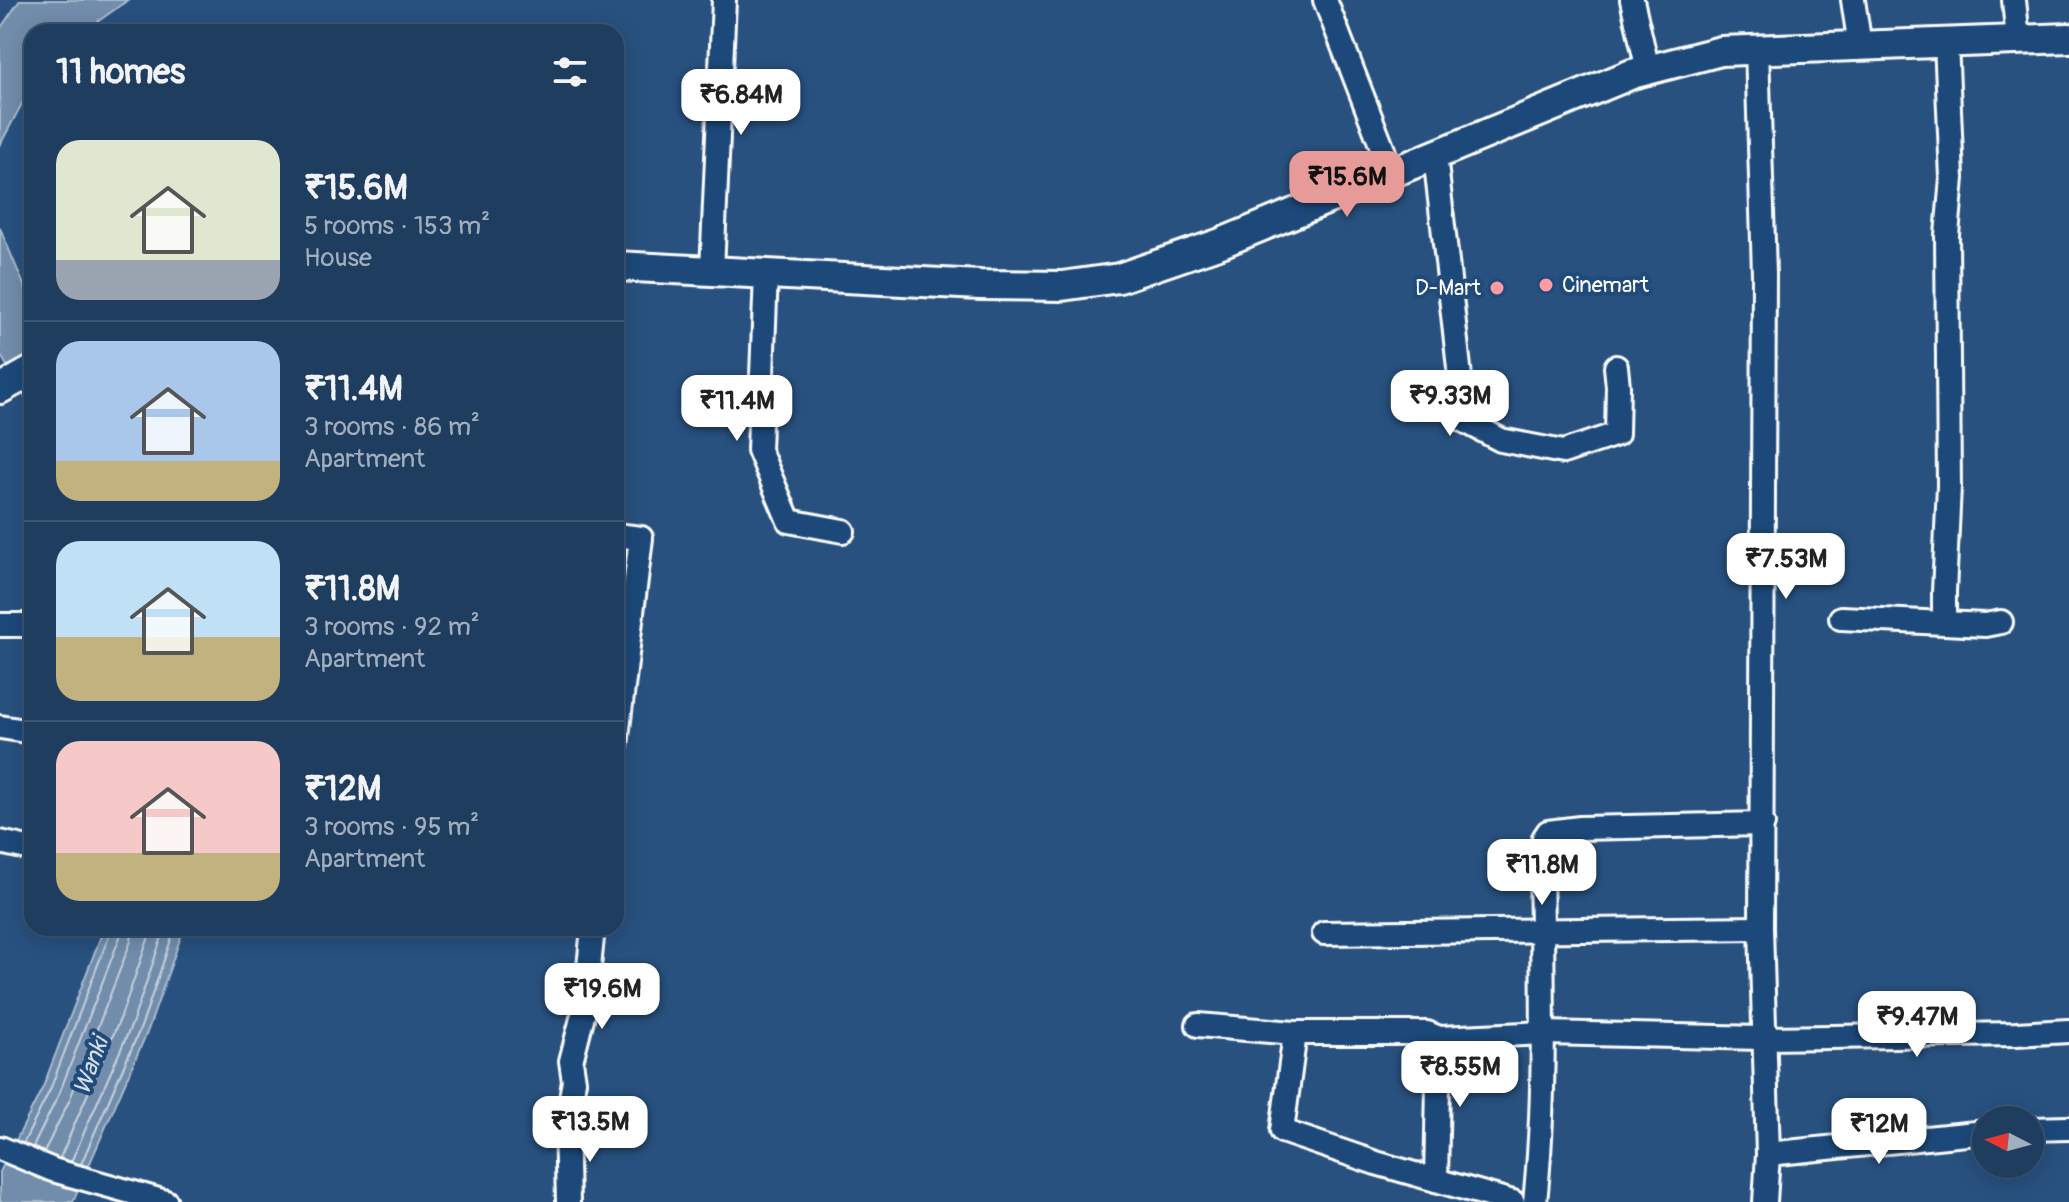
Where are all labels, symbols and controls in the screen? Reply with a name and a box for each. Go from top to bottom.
icon: filters [548,50,592,94]
text: 11 homes [56,51,185,94]
pin: ₹6.84M [676,69,806,137]
text: ₹6.84M [699,79,783,111]
pin: ₹15.6M [1282,151,1412,219]
text: ₹15.6M [1307,161,1387,193]
text: ₹15.6M [304,167,408,210]
icon: home [120,172,216,268]
text: 5 rooms · 153 m² [304,210,490,242]
text: House [304,242,372,274]
place label: Cinemart [1562,271,1649,299]
place label: D-Mart [1415,274,1481,302]
marker: Cinemart [1537,276,1555,294]
marker: D-Mart [1488,279,1506,297]
text: ₹11.4M [304,368,403,411]
pin: ₹9.33M [1385,370,1515,438]
icon: home [120,373,216,469]
pin: ₹11.4M [672,375,802,443]
text: ₹9.33M [1409,380,1491,412]
text: ₹11.4M [699,385,775,417]
text: 3 rooms · 86 m² [304,411,480,443]
text: Apartment [304,443,425,475]
pin: ₹7.53M [1721,533,1851,601]
text: ₹7.53M [1745,543,1827,575]
text: ₹11.8M [304,568,400,611]
icon: home [120,573,216,669]
text: 3 rooms · 92 m² [304,611,480,643]
text: Apartment [304,643,425,675]
text: ₹12M [304,768,381,811]
icon: home [120,773,216,869]
text: 3 rooms · 95 m² [304,811,479,843]
pin: ₹11.8M [1477,839,1607,907]
text: Apartment [304,843,425,875]
text: ₹11.8M [1505,849,1579,881]
pin: ₹19.6M [537,963,667,1031]
text: ₹19.6M [563,973,641,1005]
pin: ₹9.47M [1852,991,1982,1059]
text: ₹9.47M [1876,1001,1958,1033]
water label: Wanki [67,1030,116,1099]
pin: ₹8.55M [1395,1041,1525,1109]
text: ₹8.55M [1419,1051,1501,1083]
pin: ₹13.5M [525,1096,655,1164]
pin: ₹12M [1832,1098,1926,1166]
text: ₹13.5M [551,1106,629,1138]
north arrow [1972,1106,2044,1178]
map controls [1972,1106,2044,1178]
text: ₹12M [1849,1108,1909,1140]

